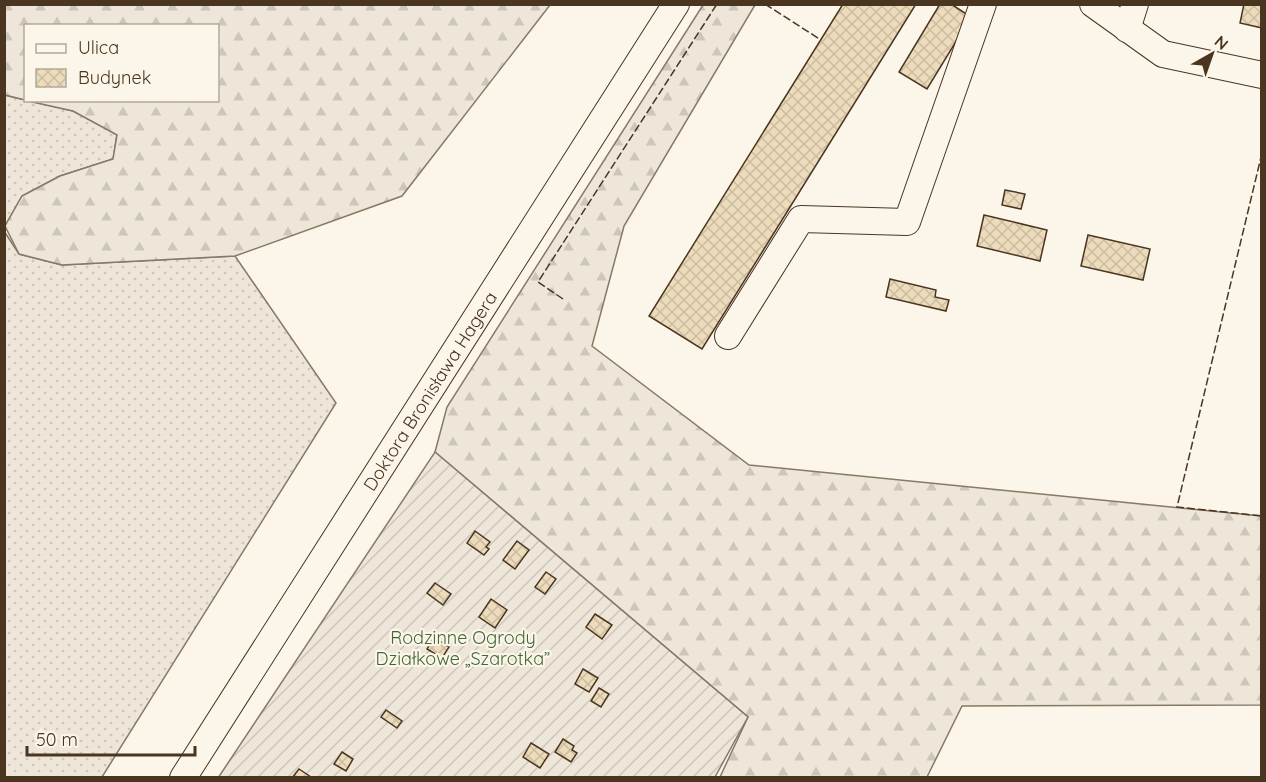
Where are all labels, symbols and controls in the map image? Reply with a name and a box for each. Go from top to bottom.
legend [24,24,219,102]
north arrow [1182,24,1242,84]
text: N [1211,31,1233,54]
text: Ulica [78,36,119,59]
text: Budynek [78,66,151,89]
street label: Doktora Bronisława Hagera [358,287,502,495]
park label: Rodzinne Ogrody Działkowe „Szarotka” [376,626,550,670]
scale bar [27,719,195,757]
text: 50 m [36,728,78,751]

